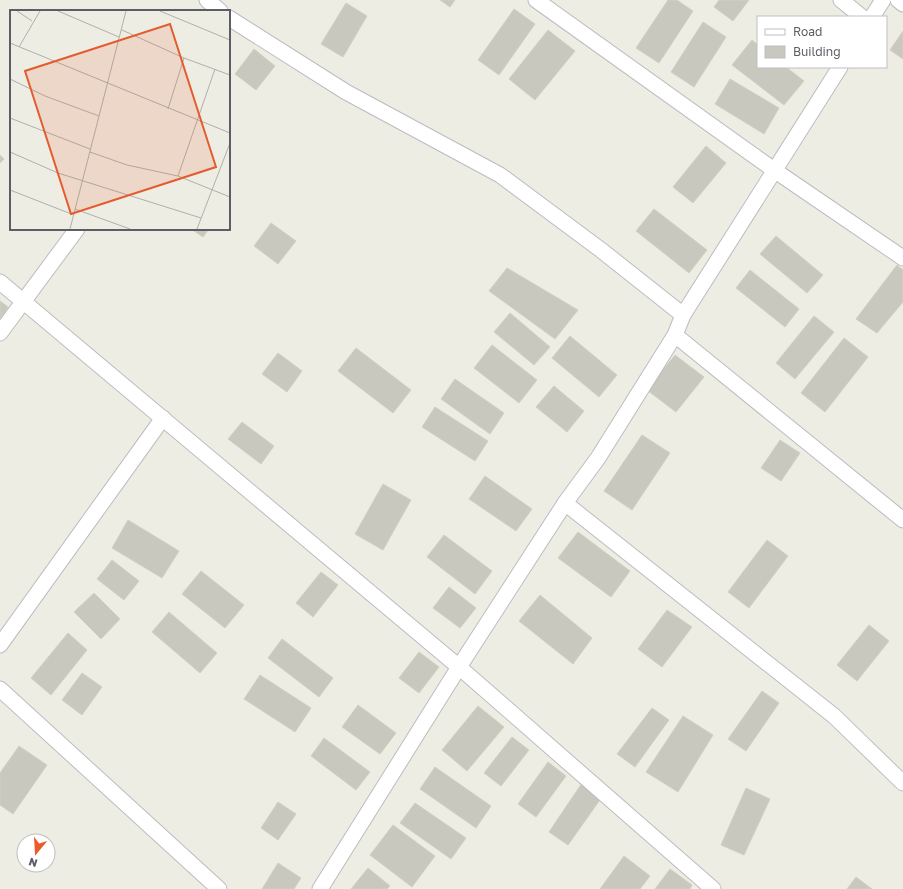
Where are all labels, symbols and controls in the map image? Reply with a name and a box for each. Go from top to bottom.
inset map [10,10,230,230]
legend [757,16,887,68]
text: Road [793,24,822,39]
text: Building [793,44,841,59]
north arrow [16,833,56,873]
text: N [27,856,39,870]

